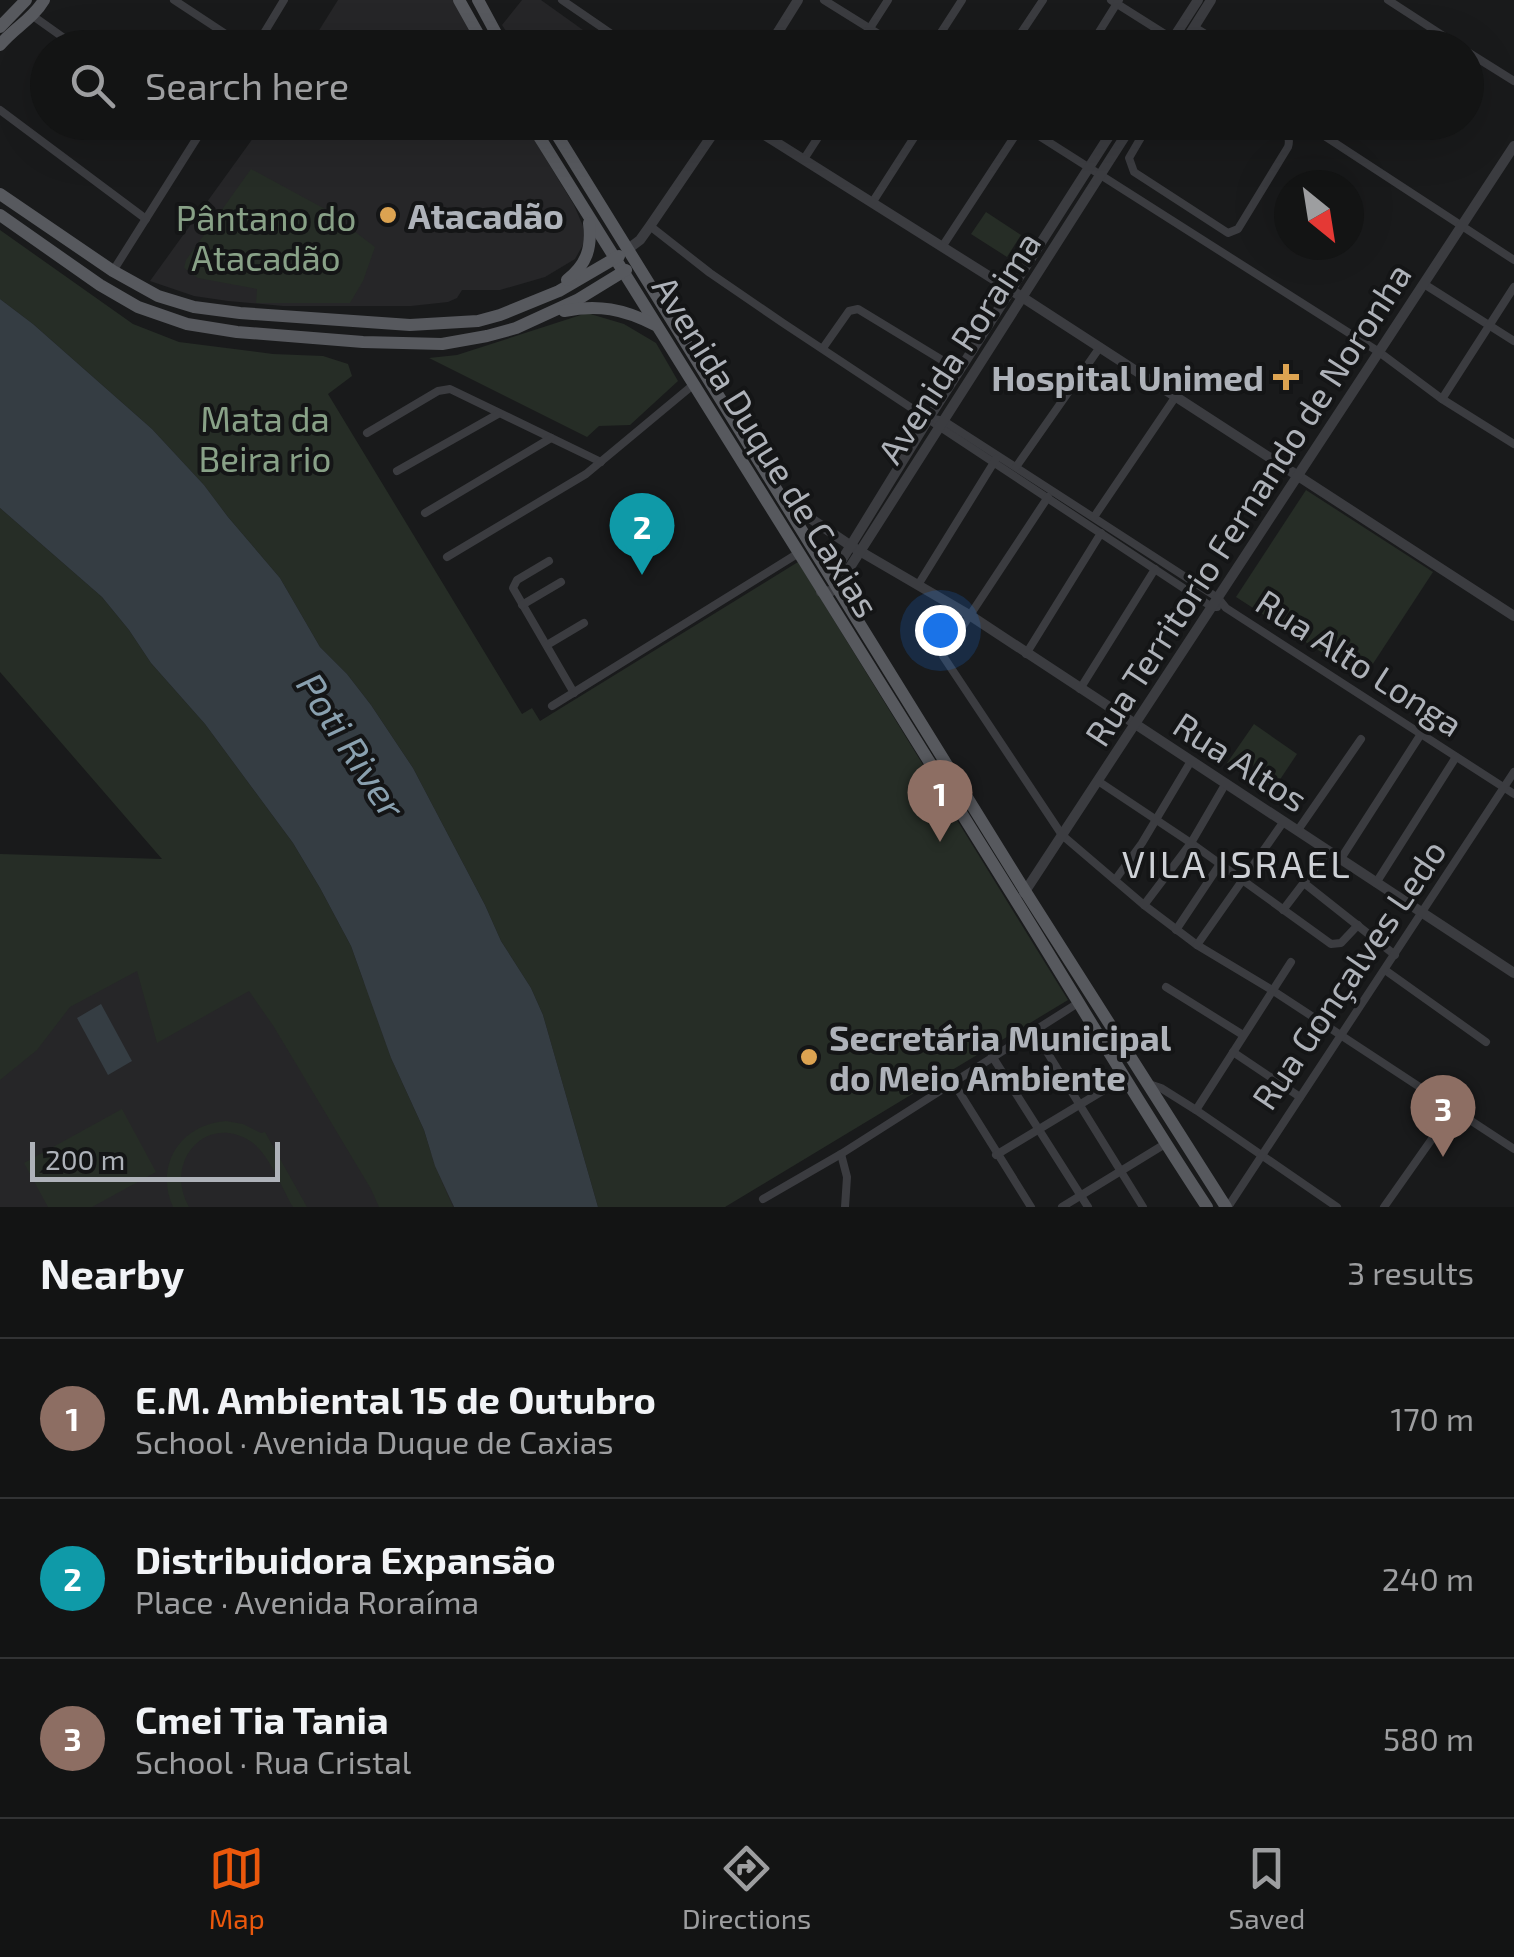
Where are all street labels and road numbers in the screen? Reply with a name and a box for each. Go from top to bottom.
street label: Avenida Roraima [868,223,1048,471]
street label: Rua Territorio Fernando de Noronha [1075,255,1419,753]
street label: Avenida Duque de Caxias [645,268,889,624]
street label: Rua Alto Longa [1249,580,1471,744]
street label: Rua Altos [1166,702,1316,820]
street label: Rua Gonçalves Ledo [1242,831,1455,1118]

